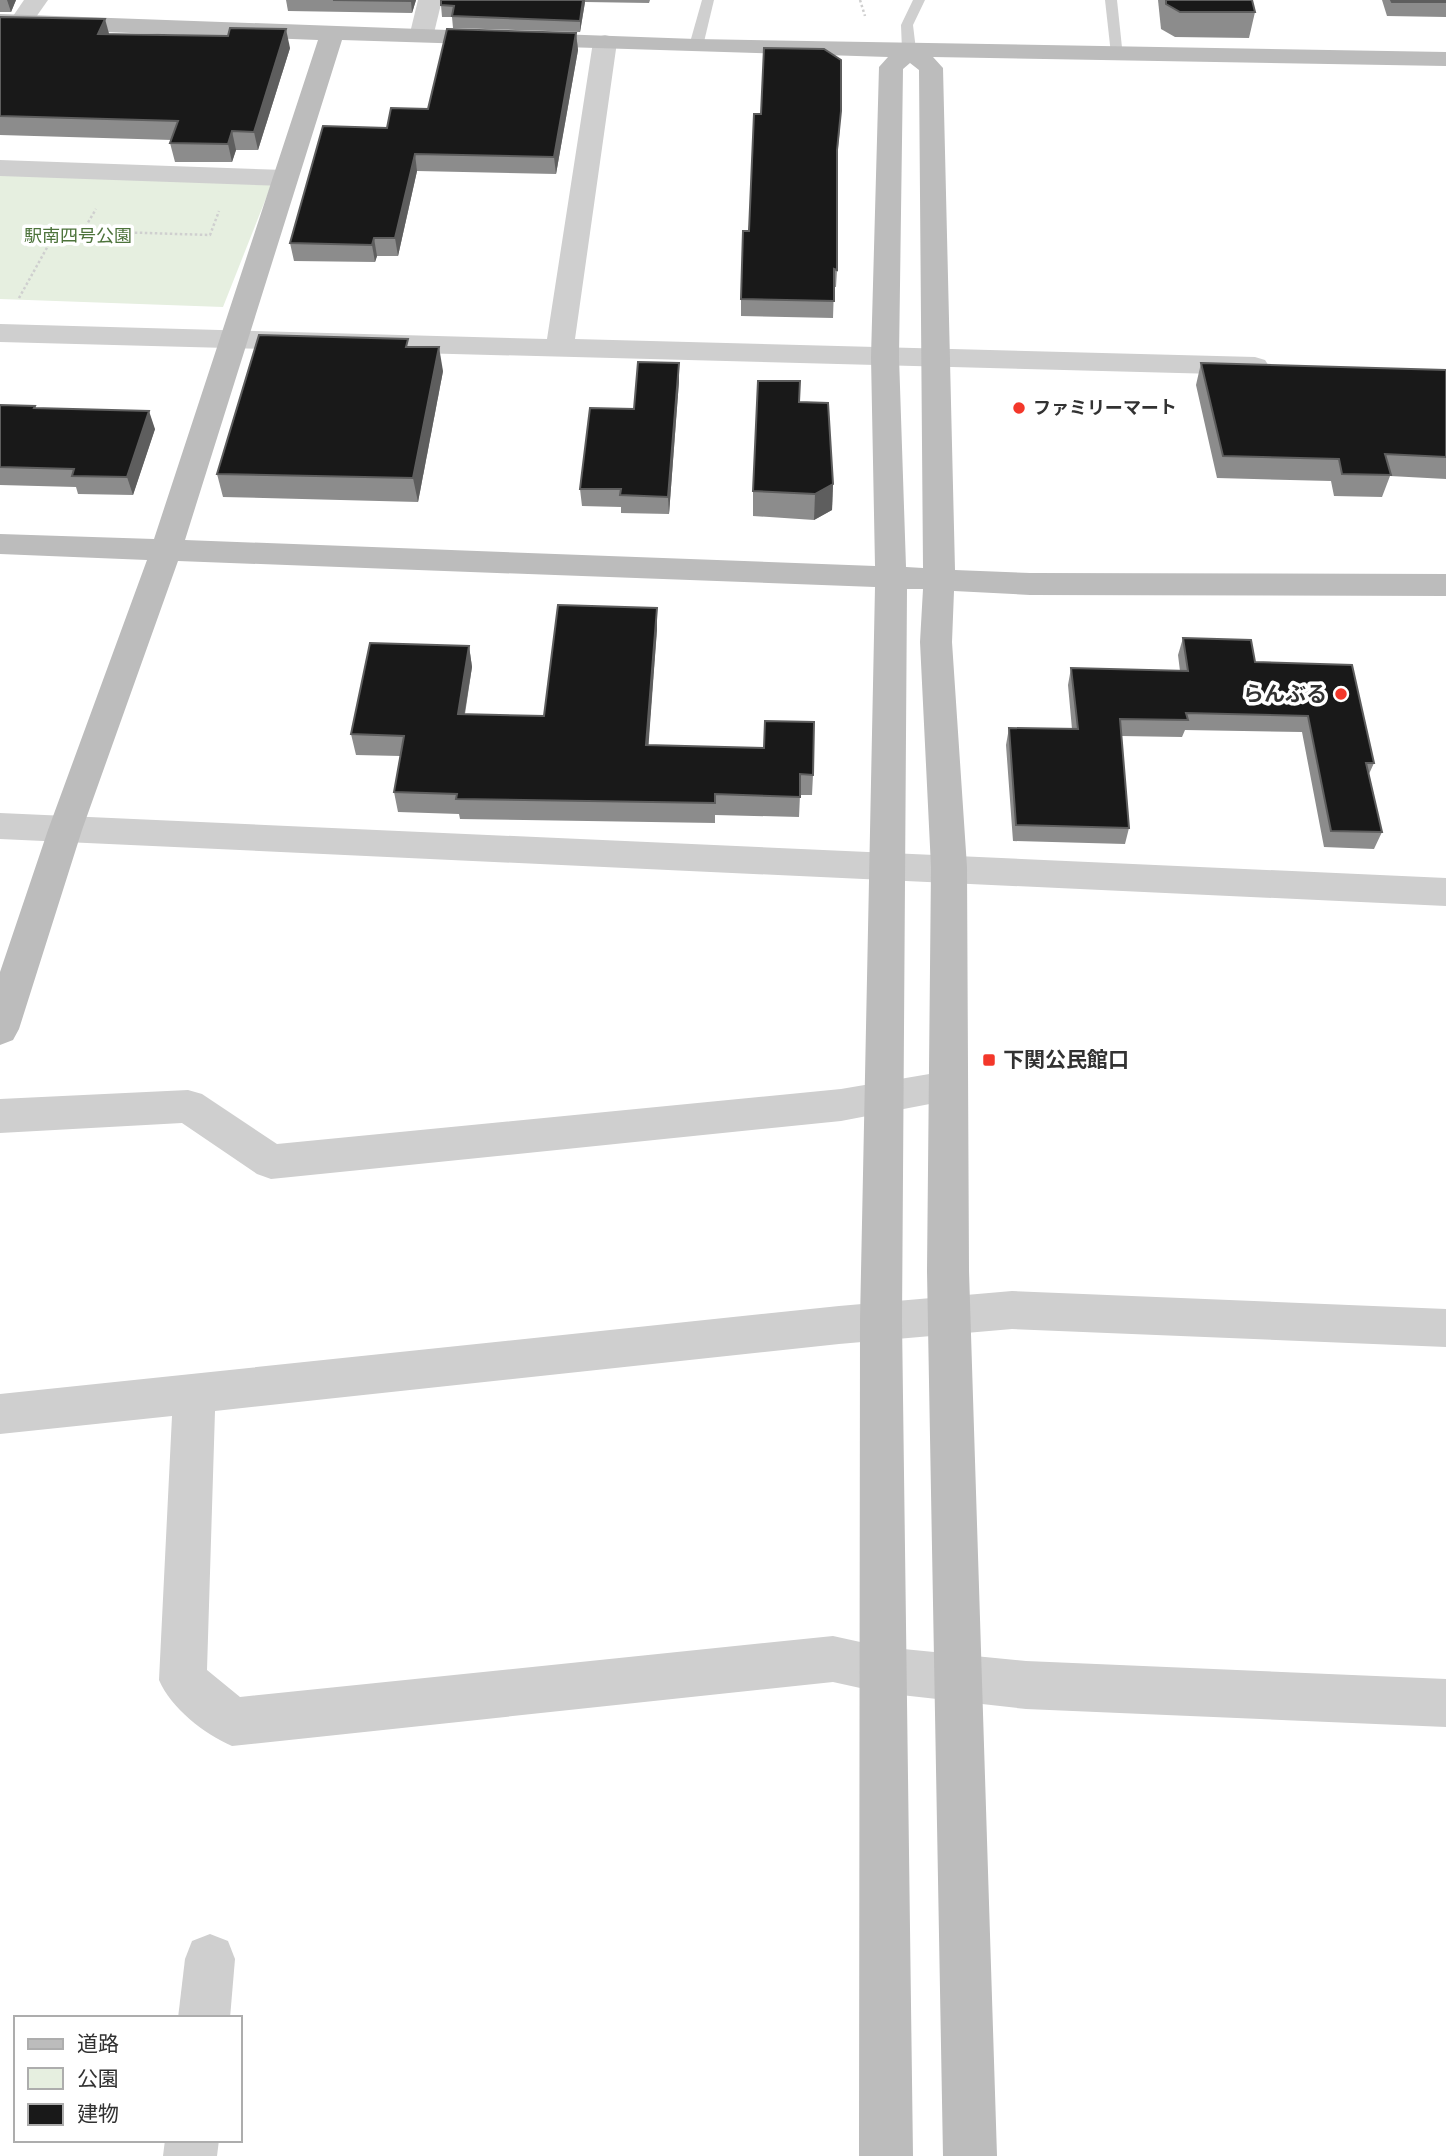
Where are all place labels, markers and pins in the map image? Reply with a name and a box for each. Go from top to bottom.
place label: ファミリーマート [1033,396,1177,418]
marker: ファミリーマート [1011,400,1027,416]
place label: らんぶる [1243,680,1327,705]
marker: らんぶる [1333,686,1349,702]
place label: 下関公民館口 [1003,1046,1129,1071]
marker: 下関公民館口 [981,1052,997,1068]

